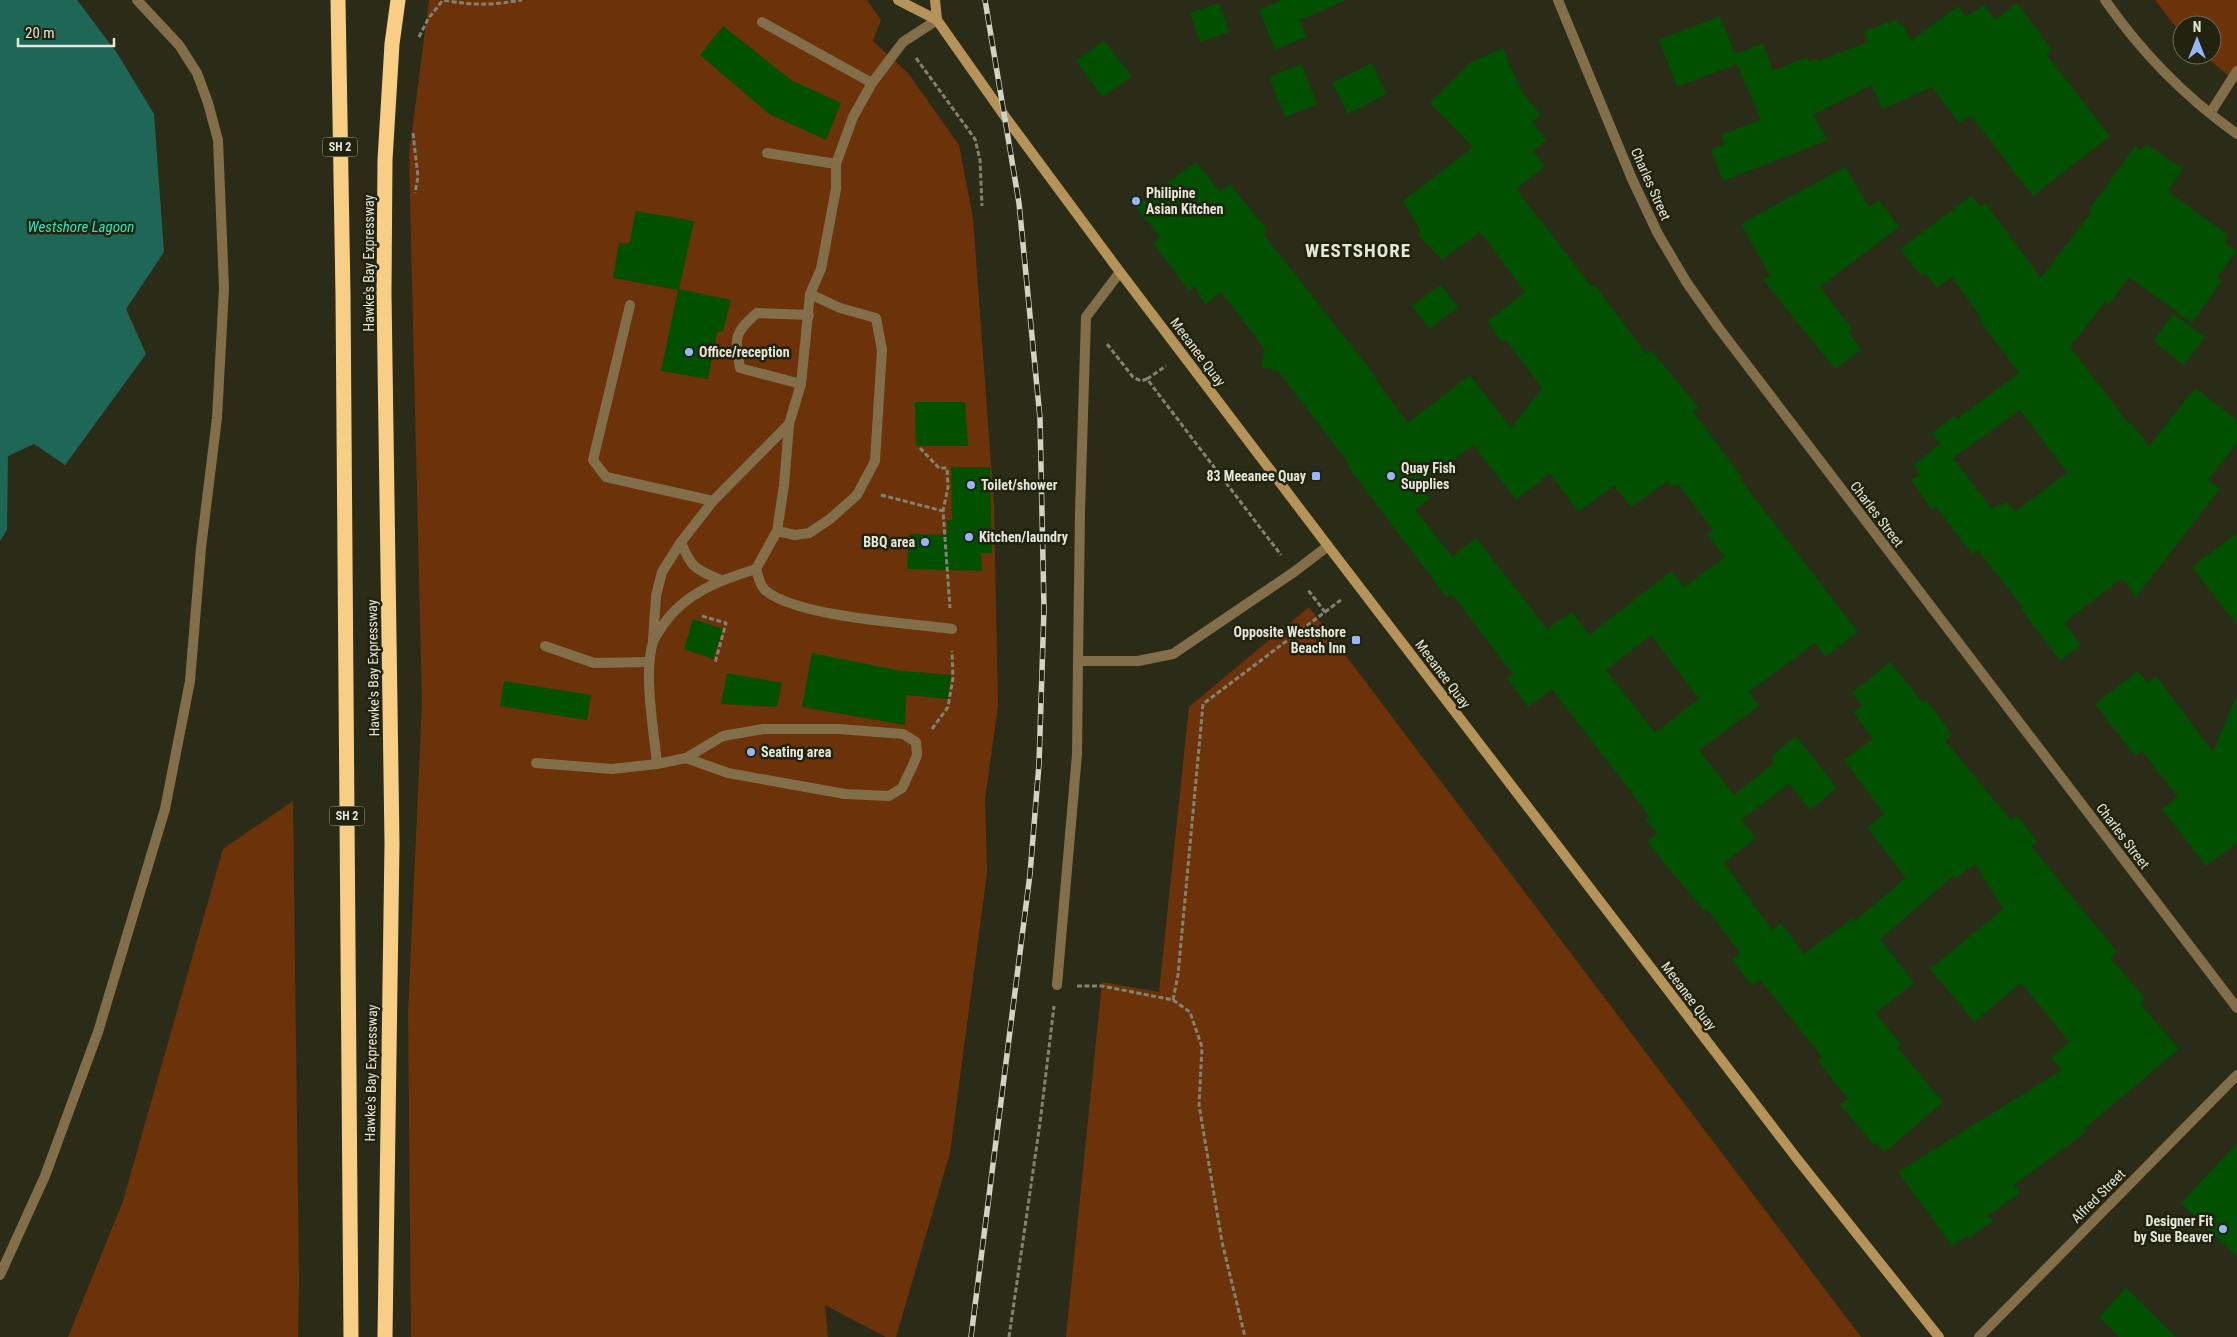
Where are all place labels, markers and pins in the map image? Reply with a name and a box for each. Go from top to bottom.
place label: Philipine Asian Kitchen [1146,185,1224,217]
marker: Philipine Asian Kitchen [1130,195,1142,207]
place label: Office/reception [699,344,790,360]
marker: Office/reception [683,346,695,358]
place label: Quay Fish Supplies [1401,460,1456,492]
place label: 83 Meeanee Quay [1206,468,1307,484]
marker: 83 Meeanee Quay [1310,470,1322,482]
marker: Quay Fish Supplies [1385,470,1397,482]
place label: Toilet/shower [981,477,1058,493]
marker: Toilet/shower [965,479,977,491]
place label: Kitchen/laundry [979,529,1069,545]
marker: Kitchen/laundry [963,531,975,543]
place label: BBQ area [863,534,915,550]
marker: BBQ area [919,536,931,548]
place label: Opposite Westshore Beach Inn [1234,624,1346,656]
marker: Opposite Westshore Beach Inn [1350,634,1362,646]
place label: Seating area [761,744,832,760]
marker: Seating area [745,746,757,758]
place label: Designer Fit by Sue Beaver [2134,1213,2213,1245]
marker: Designer Fit by Sue Beaver [2217,1223,2229,1235]

